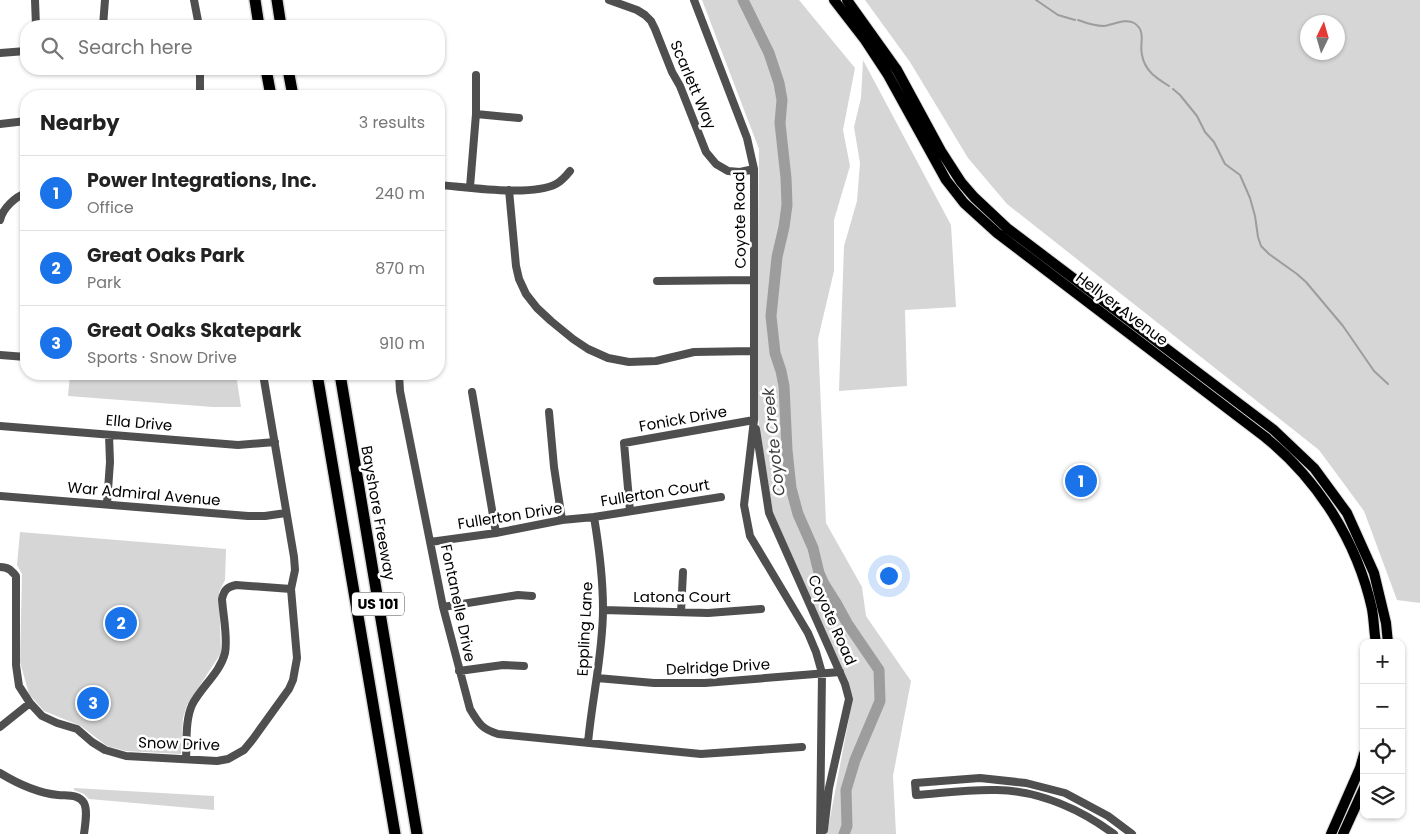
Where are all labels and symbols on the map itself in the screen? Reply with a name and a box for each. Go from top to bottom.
north arrow [1300,15,1345,60]
street label: Scarlett Way [665,37,722,133]
street label: Coyote Road [728,171,751,269]
street label: Hellyer Avenue [1072,267,1173,350]
water label: Coyote Creek [756,386,791,497]
street label: Fonick Drive [637,400,729,437]
street label: Ella Drive [105,409,173,436]
street label: Bayshore Freeway [356,444,401,582]
pin: 1 [1065,462,1097,500]
street label: Fullerton Court [599,474,711,511]
street label: War Admiral Avenue [67,476,221,511]
street label: Fullerton Drive [456,497,564,534]
street label: Fontanelle Drive [436,542,481,664]
your location [876,563,902,589]
street label: Coyote Road [803,571,862,668]
street label: Eppling Lane [572,581,597,677]
street label: Latona Court [633,586,731,607]
road number: US 101 [352,592,404,616]
pin: 2 [105,604,137,642]
street label: Delridge Drive [665,653,770,680]
pin: 3 [77,684,109,722]
street label: Snow Drive [138,732,220,755]

